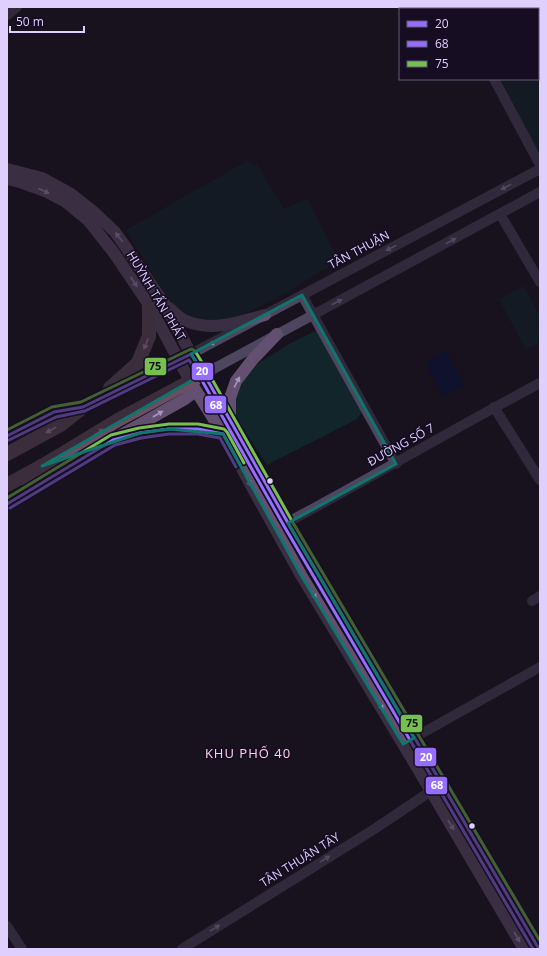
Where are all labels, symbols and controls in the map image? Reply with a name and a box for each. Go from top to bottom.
scale bar [10,8,84,34]
legend [399,8,539,80]
text: 50 m [16,13,44,30]
text: 20 [435,15,449,32]
text: 68 [435,35,449,52]
text: 75 [435,55,449,72]
one-way arrow [500,184,511,191]
one-way arrow [38,188,50,194]
street label: TÂN THUẬN [325,226,392,273]
one-way arrow [115,232,123,243]
one-way arrow [445,237,457,244]
one-way arrow [385,245,396,251]
street label: HUỲNH TẤN PHÁT [123,248,190,344]
one-way arrow [130,277,138,287]
one-way arrow [331,299,342,306]
one-way arrow [142,338,148,350]
one-way arrow [208,338,220,345]
line badge: 75 [144,357,167,376]
text: 75 [149,358,161,373]
line badge: 20 [191,362,214,381]
text: 20 [196,363,208,378]
one-way arrow [234,376,240,388]
line badge: 68 [204,395,227,414]
text: 68 [210,397,222,412]
one-way arrow [153,410,164,417]
street label: ĐƯỜNG SỐ 7 [364,419,437,470]
one-way arrow [45,426,57,433]
one-way arrow [93,428,105,435]
one-way arrow [245,475,252,487]
unlabelled marker [265,476,275,486]
one-way arrow [309,589,317,599]
one-way arrow [376,700,384,710]
line badge: 75 [400,714,423,733]
text: 75 [406,715,418,730]
district label: KHU PHỐ 40 [205,744,291,762]
line badge: 20 [414,747,437,767]
text: 20 [420,749,432,764]
line badge: 68 [425,776,448,795]
text: 68 [431,777,443,792]
one-way arrow [447,819,454,831]
unlabelled marker [467,821,477,831]
street label: TÂN THUẬN TÂY [257,828,343,891]
one-way arrow [319,856,331,863]
one-way arrow [209,925,221,932]
one-way arrow [513,931,520,942]

